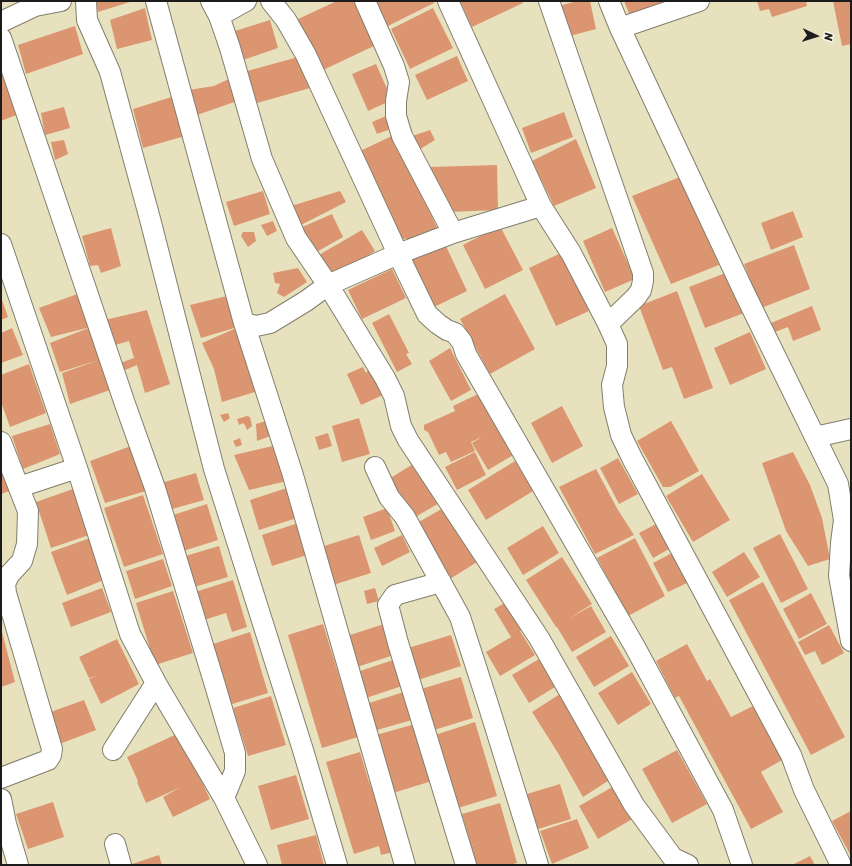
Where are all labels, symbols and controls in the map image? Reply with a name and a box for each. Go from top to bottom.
north arrow [796,16,836,56]
text: N [819,32,838,41]

